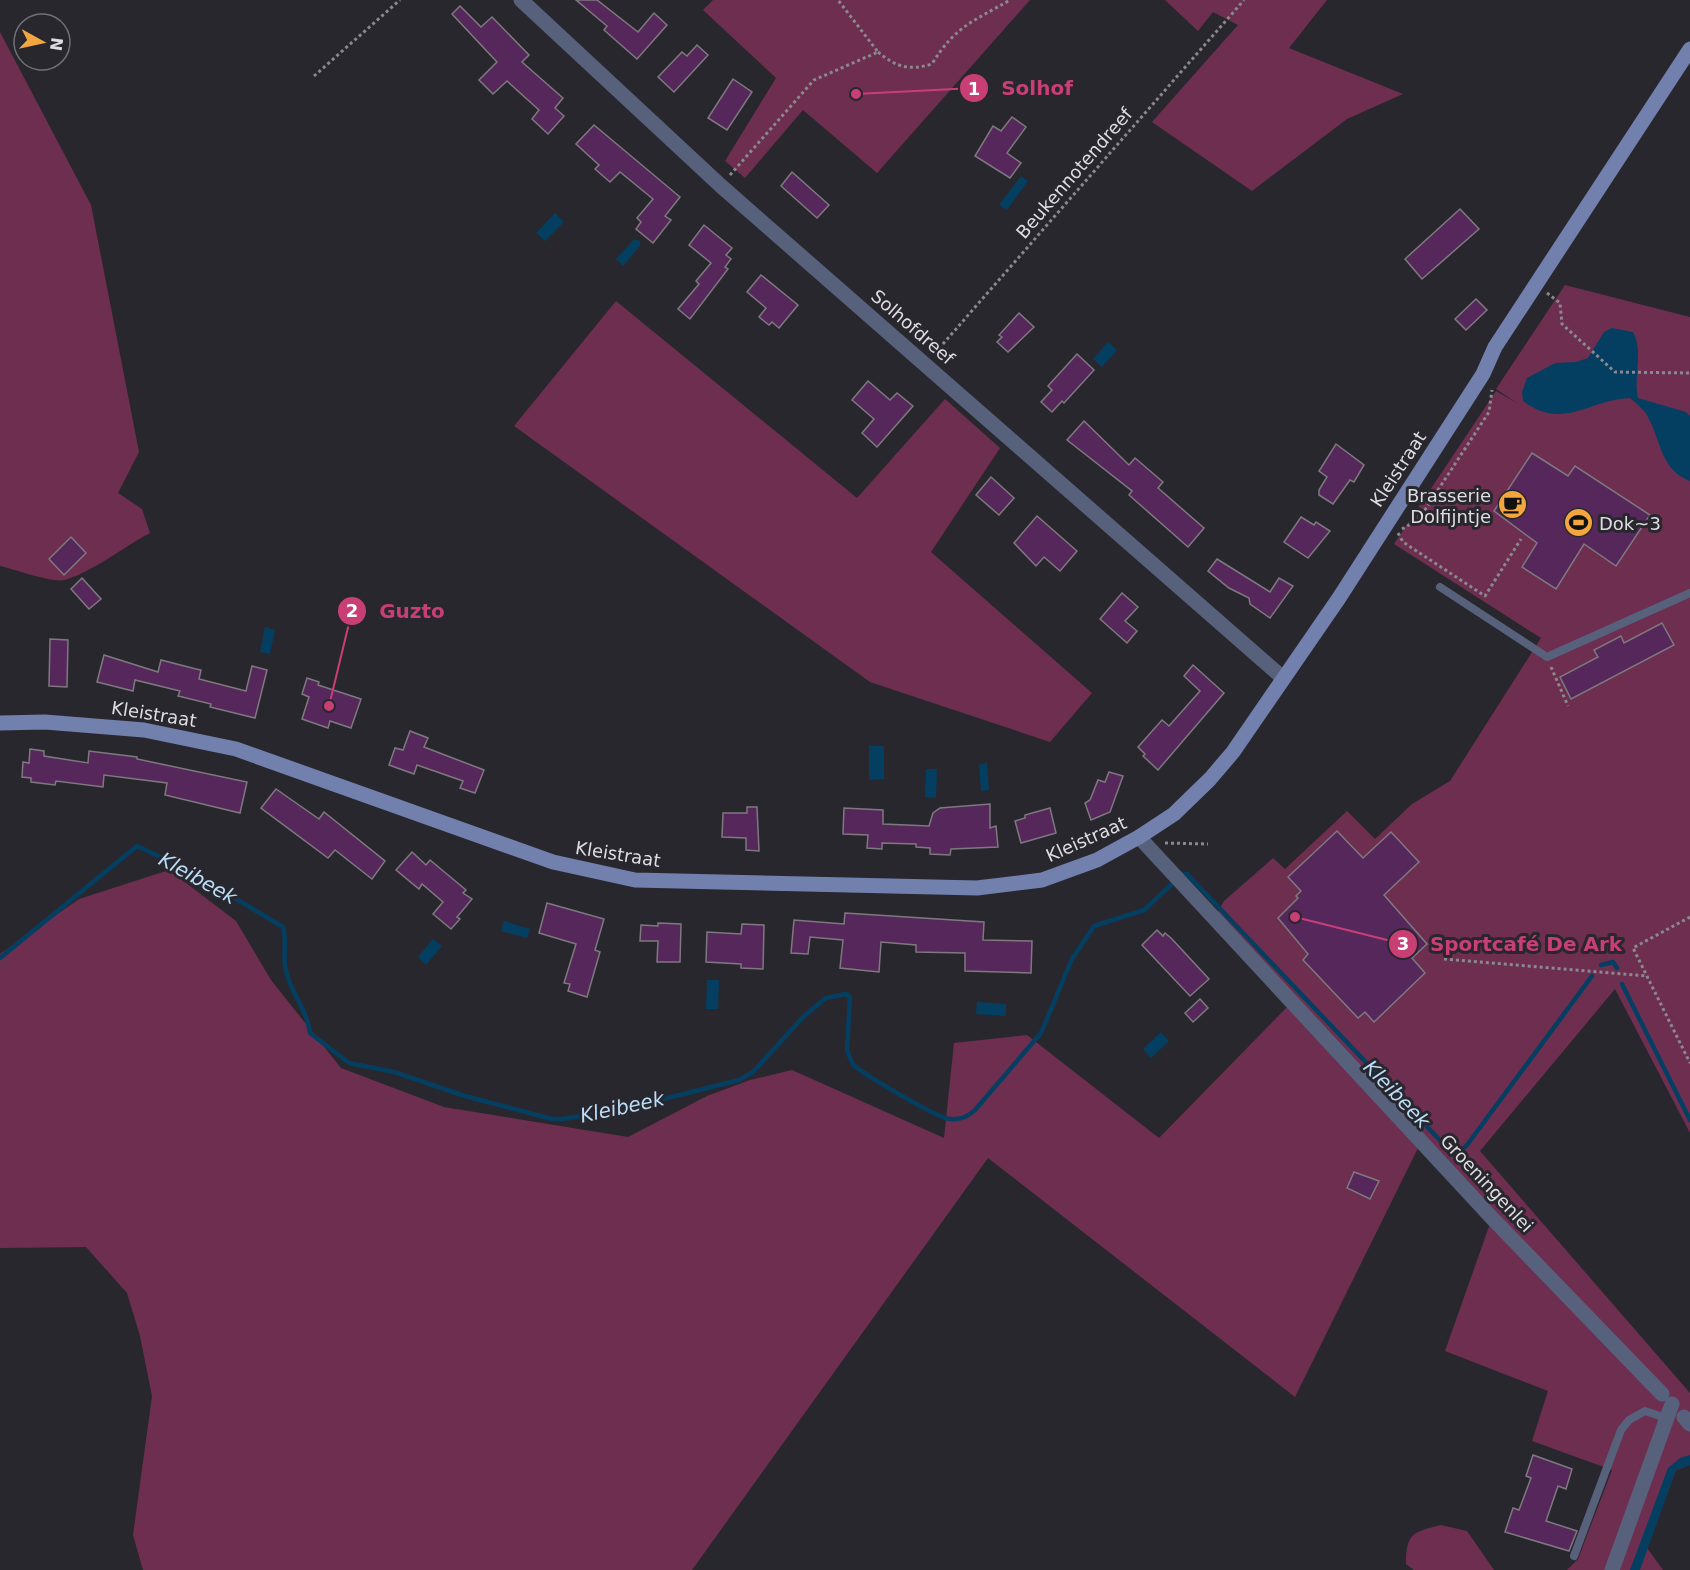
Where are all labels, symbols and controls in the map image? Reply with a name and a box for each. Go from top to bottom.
north arrow [12,12,72,72]
text: N [46,36,67,52]
callout: Solhof [959,69,1085,107]
text: Solhof [1001,76,1073,100]
text: 1 [968,78,980,99]
street label: Beukennotendreef [1012,103,1137,243]
street label: Solhofdreef [867,285,959,369]
street label: Kleistraat [1366,427,1430,511]
place label: Brasserie Dolfijntje [1407,485,1491,527]
cafe icon: Brasserie Dolfijntje [1496,489,1528,521]
sports icon: Dok~3 [1562,507,1594,539]
place label: Dok~3 [1599,513,1661,534]
callout: Guzto [337,592,456,630]
text: Guzto [379,599,445,623]
text: 2 [346,600,358,621]
street label: Kleistraat [110,697,198,731]
street label: Kleistraat [1043,812,1129,866]
street label: Kleistraat [574,837,662,871]
water label: Kleibeek [155,847,242,910]
callout: Sportcafé De Ark [1388,925,1634,963]
text: Sportcafé De Ark [1430,932,1623,956]
text: 3 [1397,933,1409,954]
water label: Kleibeek [1359,1055,1436,1134]
water label: Kleibeek [578,1086,668,1128]
street label: Groeningenlei [1436,1130,1538,1236]

